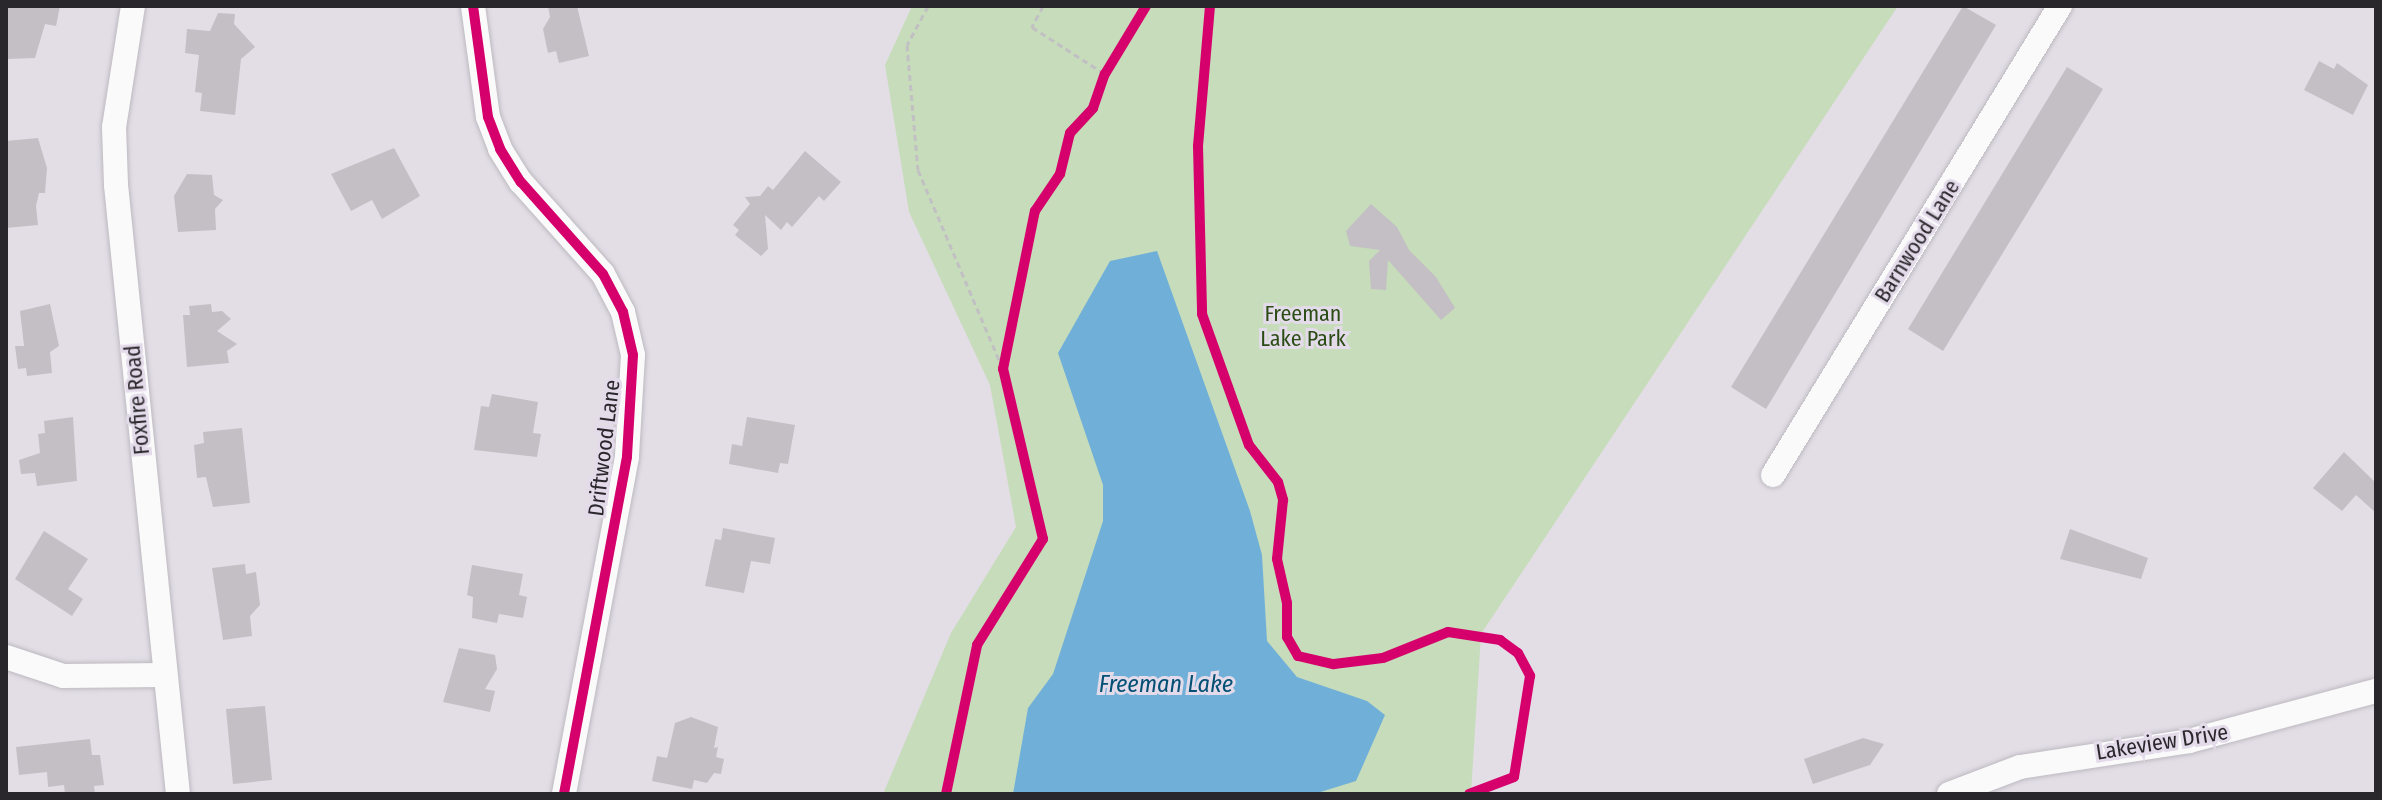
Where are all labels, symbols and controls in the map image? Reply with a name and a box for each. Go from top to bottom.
street label: Barnwood Lane [1869,175,1965,307]
park label: Freeman Lake Park [1260,300,1346,352]
street label: Foxfire Road [119,344,155,456]
street label: Driftwood Lane [583,378,625,518]
water label: Freeman Lake [1099,671,1233,699]
street label: Lakeview Drive [2094,719,2230,765]

